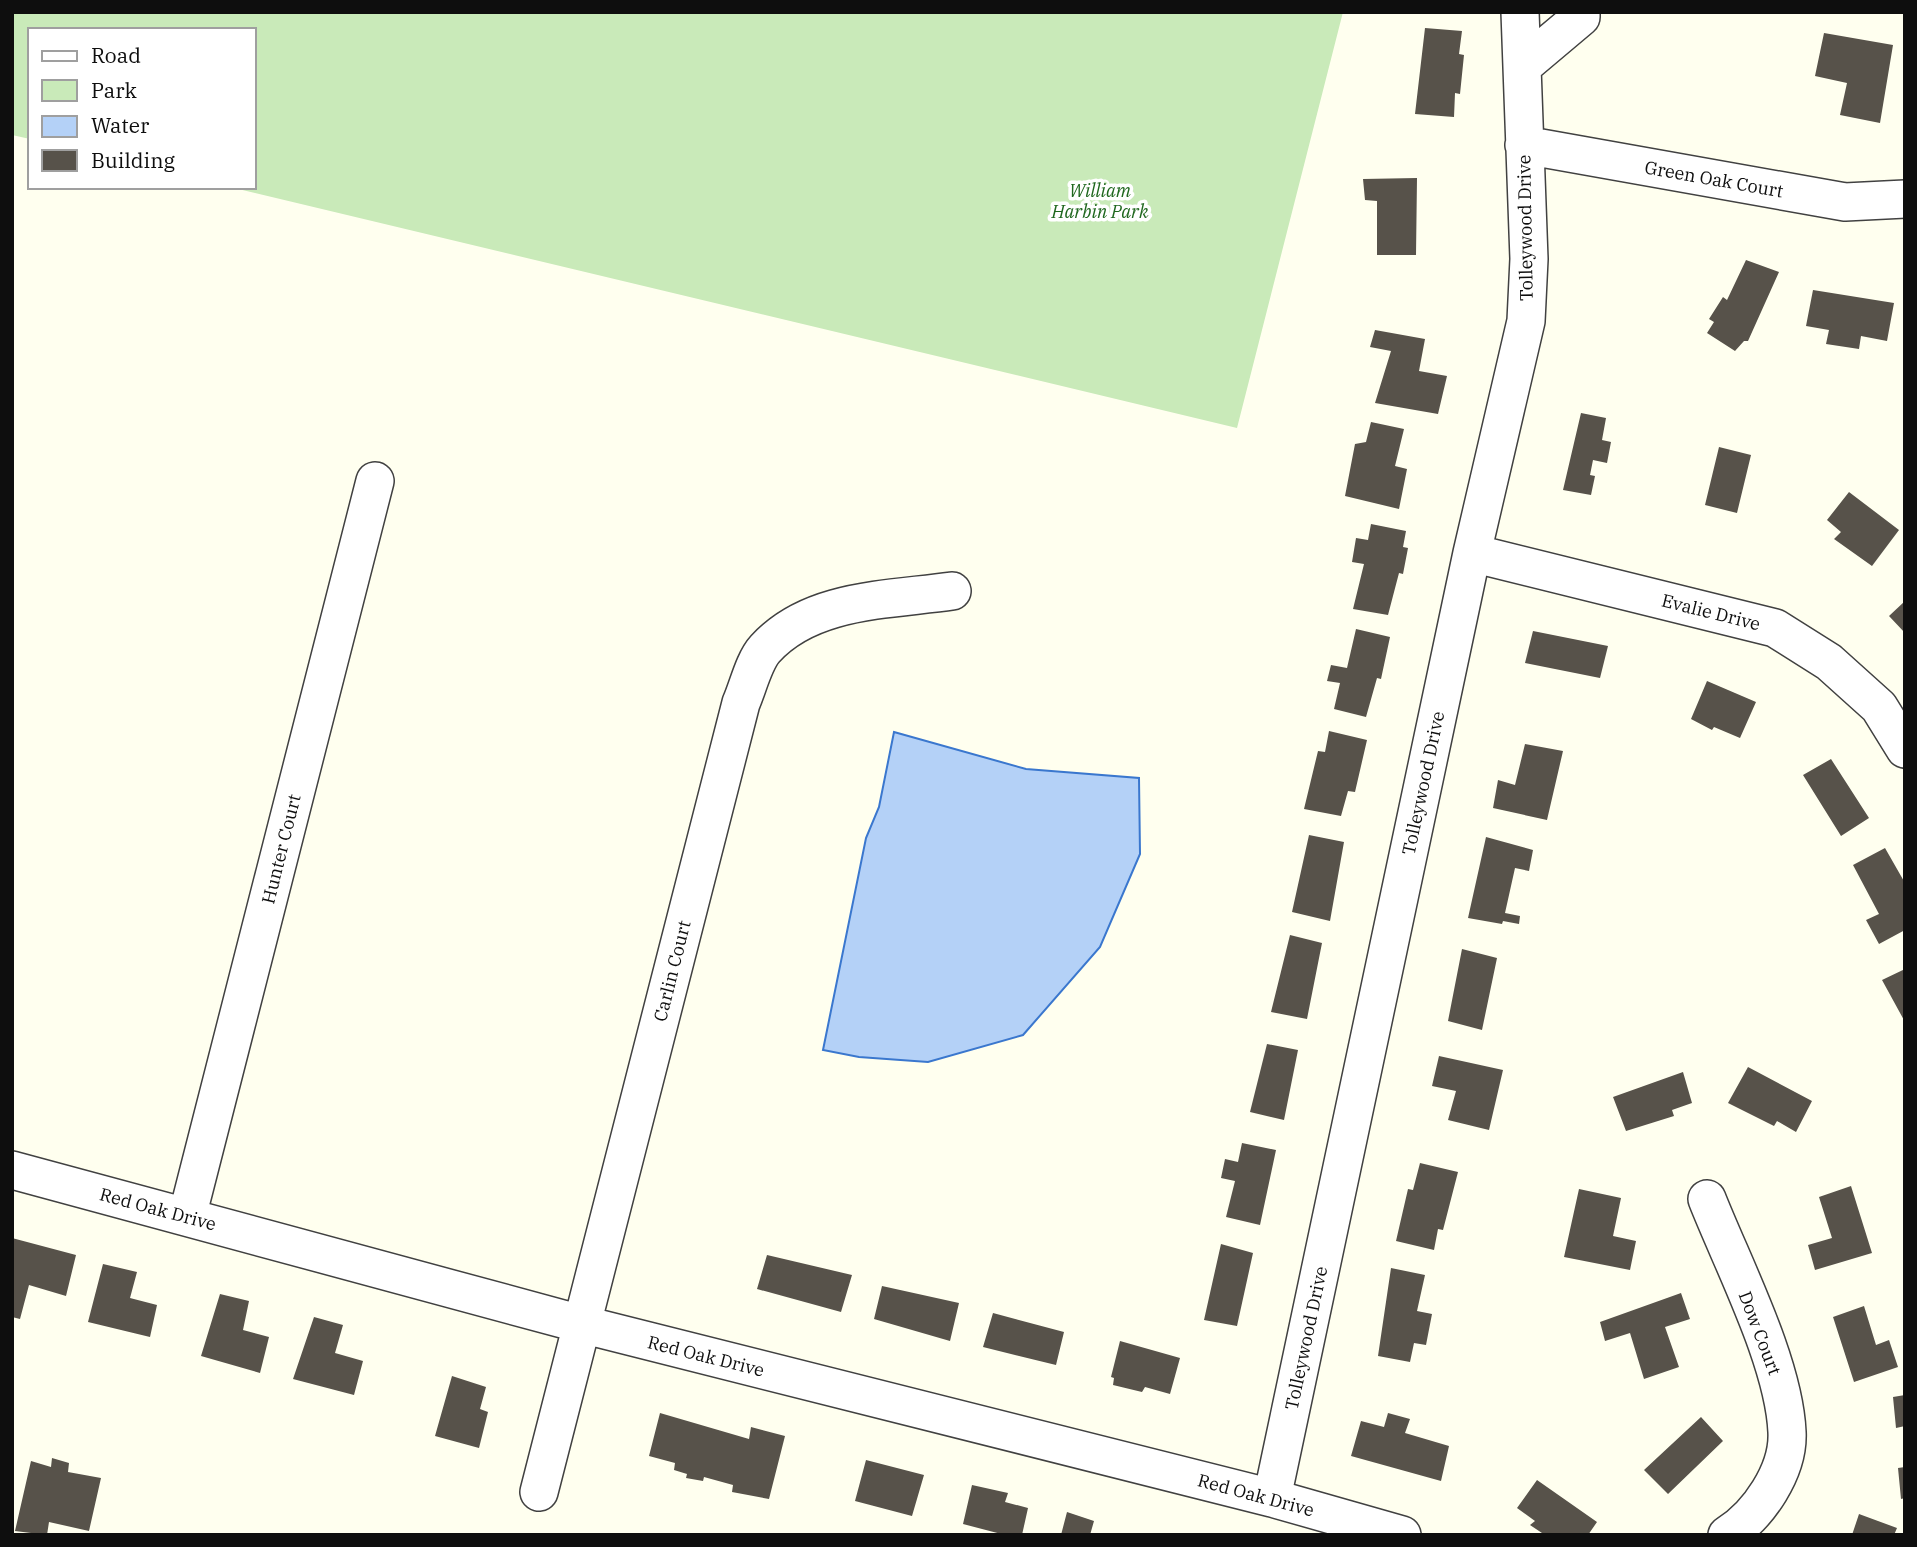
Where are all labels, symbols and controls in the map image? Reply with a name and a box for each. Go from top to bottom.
legend [28,28,256,189]
text: Road [91,41,141,69]
text: Park [91,76,138,104]
text: Water [91,111,150,139]
text: Building [91,146,176,174]
street label: Tolleywood Drive [1512,155,1538,301]
street label: Green Oak Court [1643,155,1785,203]
park label: William Harbin Park [1051,179,1149,223]
street label: Evalie Drive [1659,589,1763,635]
street label: Tolleywood Drive [1397,709,1449,857]
street label: Hunter Court [256,792,306,906]
street label: Carlin Court [648,918,696,1024]
street label: Red Oak Drive [97,1182,219,1236]
street label: Tolleywood Drive [1280,1264,1332,1412]
street label: Dow Court [1733,1288,1787,1378]
street label: Red Oak Drive [645,1330,767,1382]
street label: Red Oak Drive [1195,1468,1317,1522]

